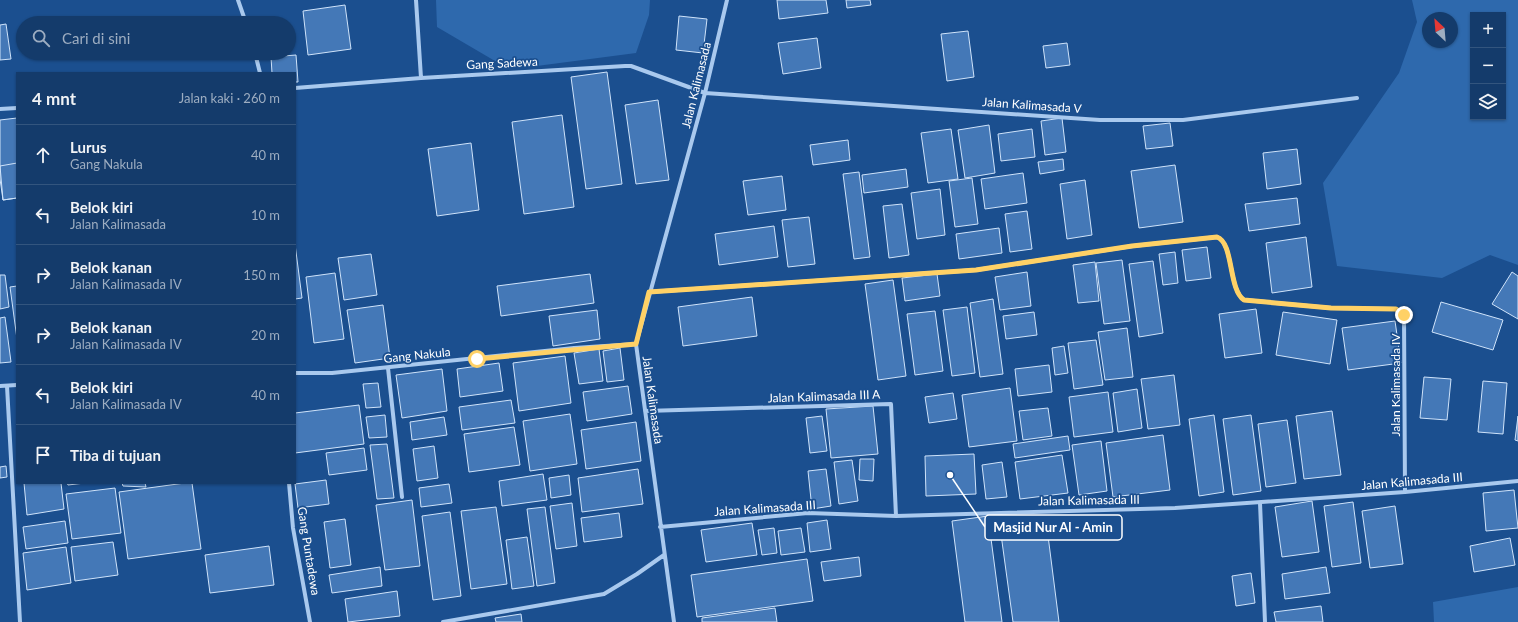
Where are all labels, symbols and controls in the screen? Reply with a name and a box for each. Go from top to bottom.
north arrow [1422,12,1458,48]
map controls [1470,12,1506,120]
button: + [1470,12,1506,48]
search box [16,16,296,60]
icon: search [30,27,52,49]
text: Cari di sini [62,29,130,47]
street label: Jalan Kalimasada [678,40,714,130]
button: − [1470,48,1506,84]
street label: Gang Sadewa [466,54,538,72]
button: layers [1470,84,1506,120]
text: 4 mnt [32,88,76,109]
text: Jalan kaki · 260 m [179,90,280,106]
street label: Jalan Kalimasada V [982,94,1083,116]
text: Lurus [70,138,107,156]
icon: ahead [32,144,54,166]
text: 40 m [251,147,280,163]
text: Gang Nakula [70,156,143,172]
text: Belok kiri [70,198,133,216]
icon: left [32,204,54,226]
text: 10 m [251,207,280,223]
text: Jalan Kalimasada [70,216,166,232]
text: Belok kanan [70,258,152,276]
icon: right [32,264,54,286]
text: 150 m [243,267,280,283]
text: Jalan Kalimasada IV [70,276,182,292]
route end [1395,306,1413,324]
text: Belok kanan [70,318,152,336]
icon: right [32,324,54,346]
text: 20 m [251,327,280,343]
street label: Jalan Kalimasada IV [1388,333,1403,437]
text: Jalan Kalimasada IV [70,336,182,352]
street label: Gang Nakula [383,344,451,366]
route start [468,350,486,368]
street label: Jalan Kalimasada [639,355,667,445]
text: Belok kiri [70,378,133,396]
icon: left [32,384,54,406]
text: 40 m [251,387,280,403]
street label: Jalan Kalimasada III A [767,387,881,405]
text: Jalan Kalimasada IV [70,396,182,412]
icon: arrive [32,444,54,466]
text: Tiba di tujuan [70,446,161,464]
street label: Jalan Kalimasada III [1361,469,1463,493]
street label: Jalan Kalimasada III [1038,492,1140,508]
street label: Jalan Kalimasada III [714,497,816,519]
street label: Gang Puntadewa [295,506,323,597]
callout: Masjid Nur Al - Amin [985,515,1122,540]
text: Masjid Nur Al - Amin [993,519,1113,535]

